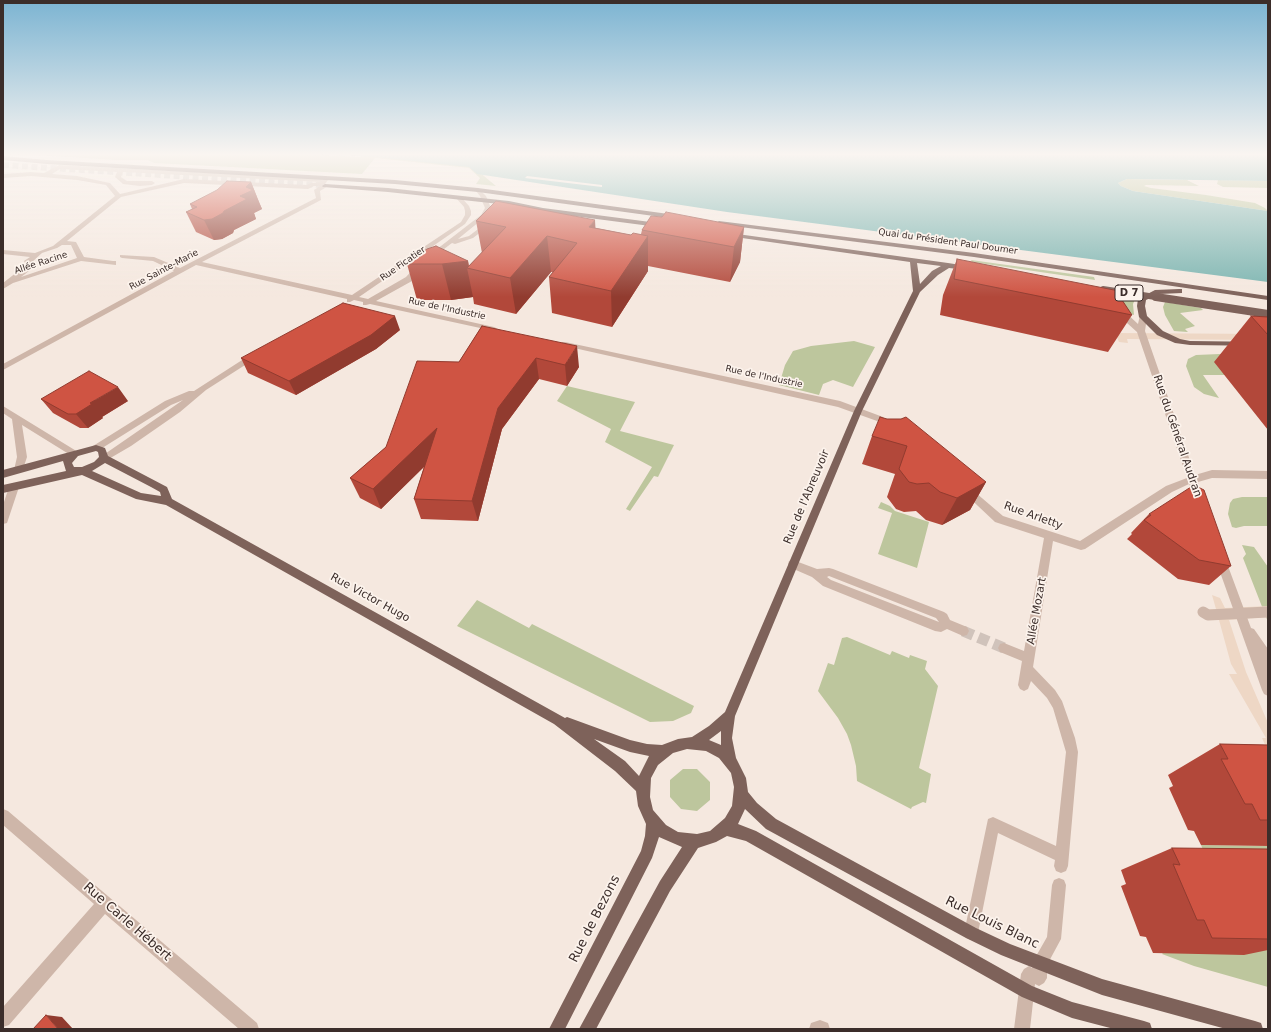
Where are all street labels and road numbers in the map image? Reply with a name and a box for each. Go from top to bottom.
street label: Quai du Président Paul Doumer [878,227,1018,257]
street label: Rue Ficatier [378,244,428,284]
street label: Rue Sainte-Marie [128,247,200,293]
street label: Allée Racine [13,249,69,277]
road number: D 7 [1115,285,1143,301]
street label: Rue de l'Industrie [407,296,487,322]
street label: Rue de l'Industrie [724,364,804,390]
street label: Rue du Général Audran [1150,373,1204,499]
street label: Rue de l'Abreuvoir [781,448,833,546]
street label: Rue Arletty [1002,499,1064,533]
street label: Rue Victor Hugo [328,571,412,625]
street label: Allée Mozart [1025,576,1049,646]
street label: Rue de Bezons [566,873,624,965]
street label: Rue Carle Hébert [80,880,174,964]
street label: Rue Louis Blanc [943,894,1041,952]

